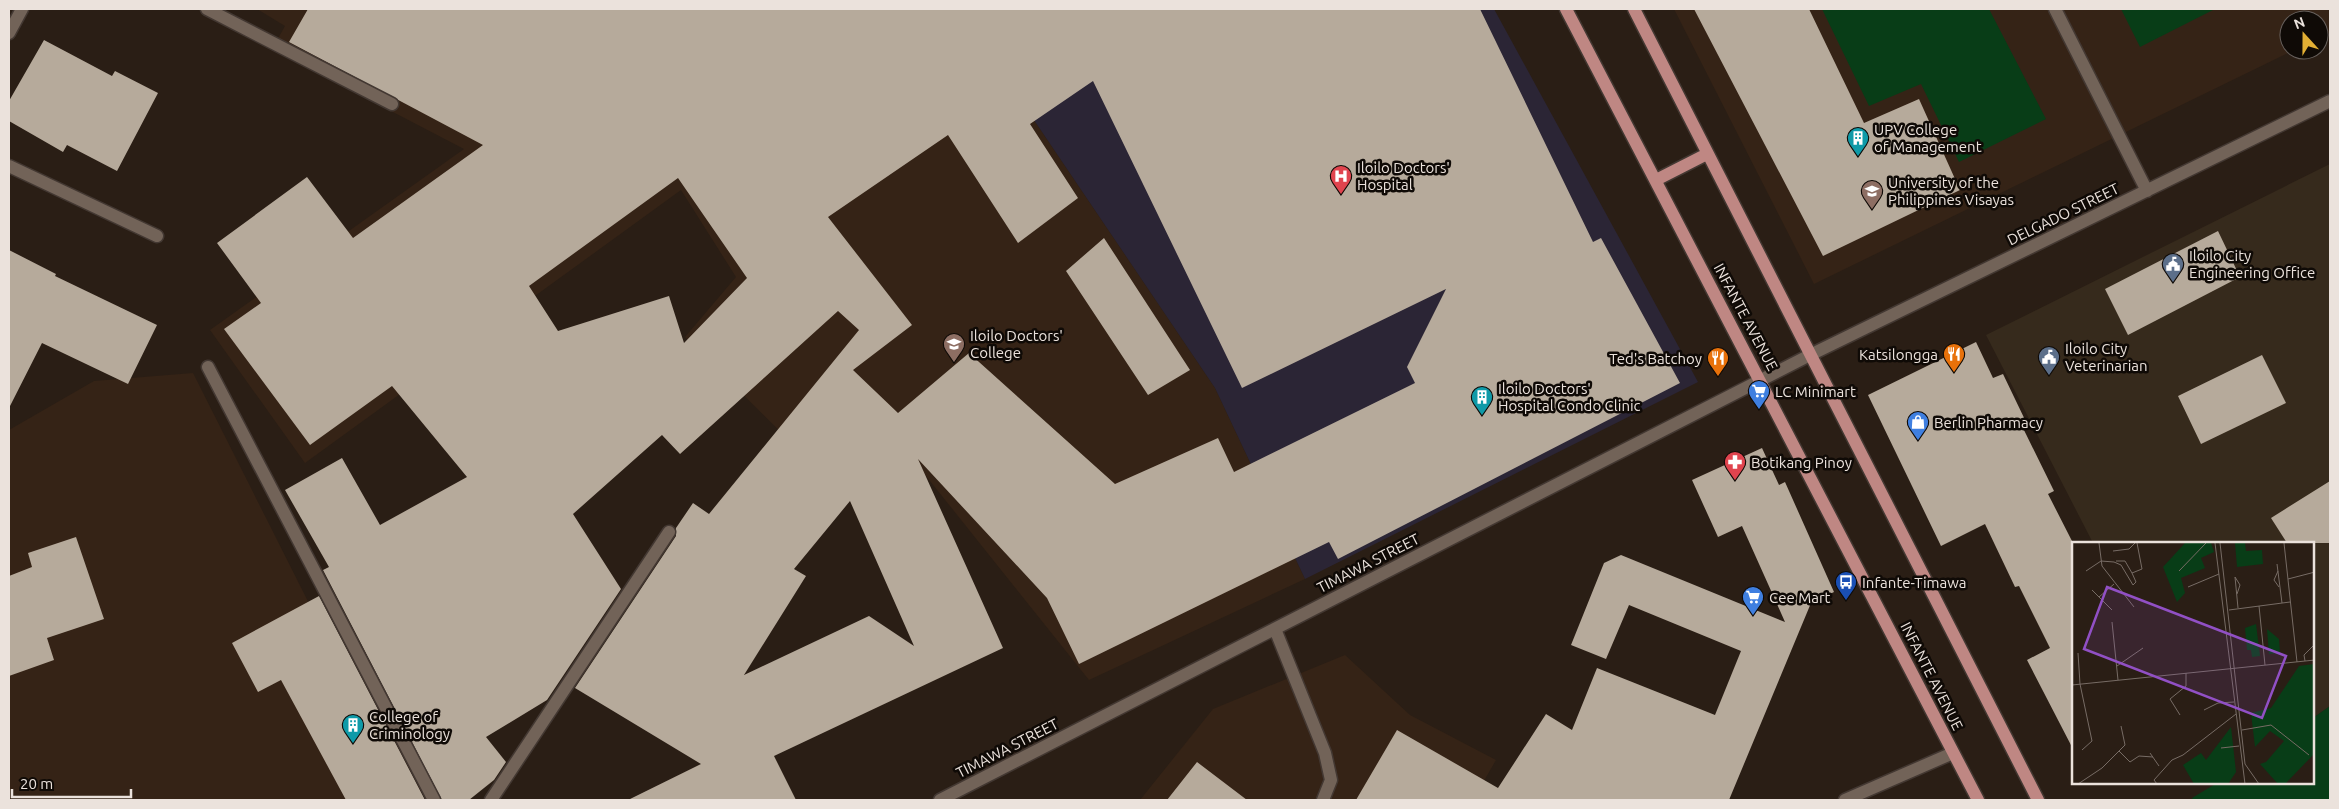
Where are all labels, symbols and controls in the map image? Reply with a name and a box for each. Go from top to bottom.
north arrow [2279,10,2329,60]
text: N [2292,14,2307,32]
place label: UPV College of Management [1874,121,1982,155]
building icon: UPV College of Management [1846,126,1870,157]
place label: Iloilo Doctors' Hospital [1357,159,1450,193]
hospital icon: Iloilo Doctors' Hospital [1329,164,1353,195]
place label: University of the Philippines Visayas [1888,174,2014,208]
school or university icon: University of the Philippines Visayas [1860,179,1884,210]
street label: DELGADO STREET [2004,179,2122,248]
place label: Iloilo City Engineering Office [2189,247,2315,281]
public building icon: Iloilo City Engineering Office [2161,252,2185,283]
street label: INFANTE AVENUE [1711,261,1781,373]
place label: Iloilo Doctors' College [970,327,1063,361]
school or university icon: Iloilo Doctors' College [942,332,966,363]
place label: Iloilo City Veterinarian [2065,340,2148,374]
restaurant icon: Katsilongga [1942,342,1966,373]
public building icon: Iloilo City Veterinarian [2037,345,2061,376]
restaurant icon: Ted's Batchoy [1706,346,1730,377]
place label: Katsilongga [1859,346,1938,363]
place label: Ted's Batchoy [1609,350,1702,367]
supermarket icon: LC Minimart [1747,379,1771,410]
place label: Iloilo Doctors' Hospital Condo Clinic [1498,380,1641,414]
place label: LC Minimart [1775,383,1856,400]
building icon: Iloilo Doctors' Hospital Condo Clinic [1470,385,1494,416]
shop icon: Berlin Pharmacy [1906,410,1930,441]
place label: Berlin Pharmacy [1934,414,2043,431]
pharmacy icon: Botikang Pinoy [1723,450,1747,481]
place label: Botikang Pinoy [1751,454,1852,471]
street label: TIMAWA STREET [1314,530,1423,596]
inset map [2072,542,2314,784]
bus stop icon: Infante-Timawa [1834,570,1858,601]
place label: Infante-Timawa [1862,574,1967,591]
supermarket icon: Cee Mart [1741,585,1765,616]
place label: Cee Mart [1769,589,1831,606]
street label: INFANTE AVENUE [1897,619,1967,733]
place label: College of Criminology [369,708,450,742]
building icon: College of Criminology [341,713,365,744]
street label: TIMAWA STREET [953,715,1062,781]
scale bar [12,766,131,798]
text: 20 m [20,775,53,792]

